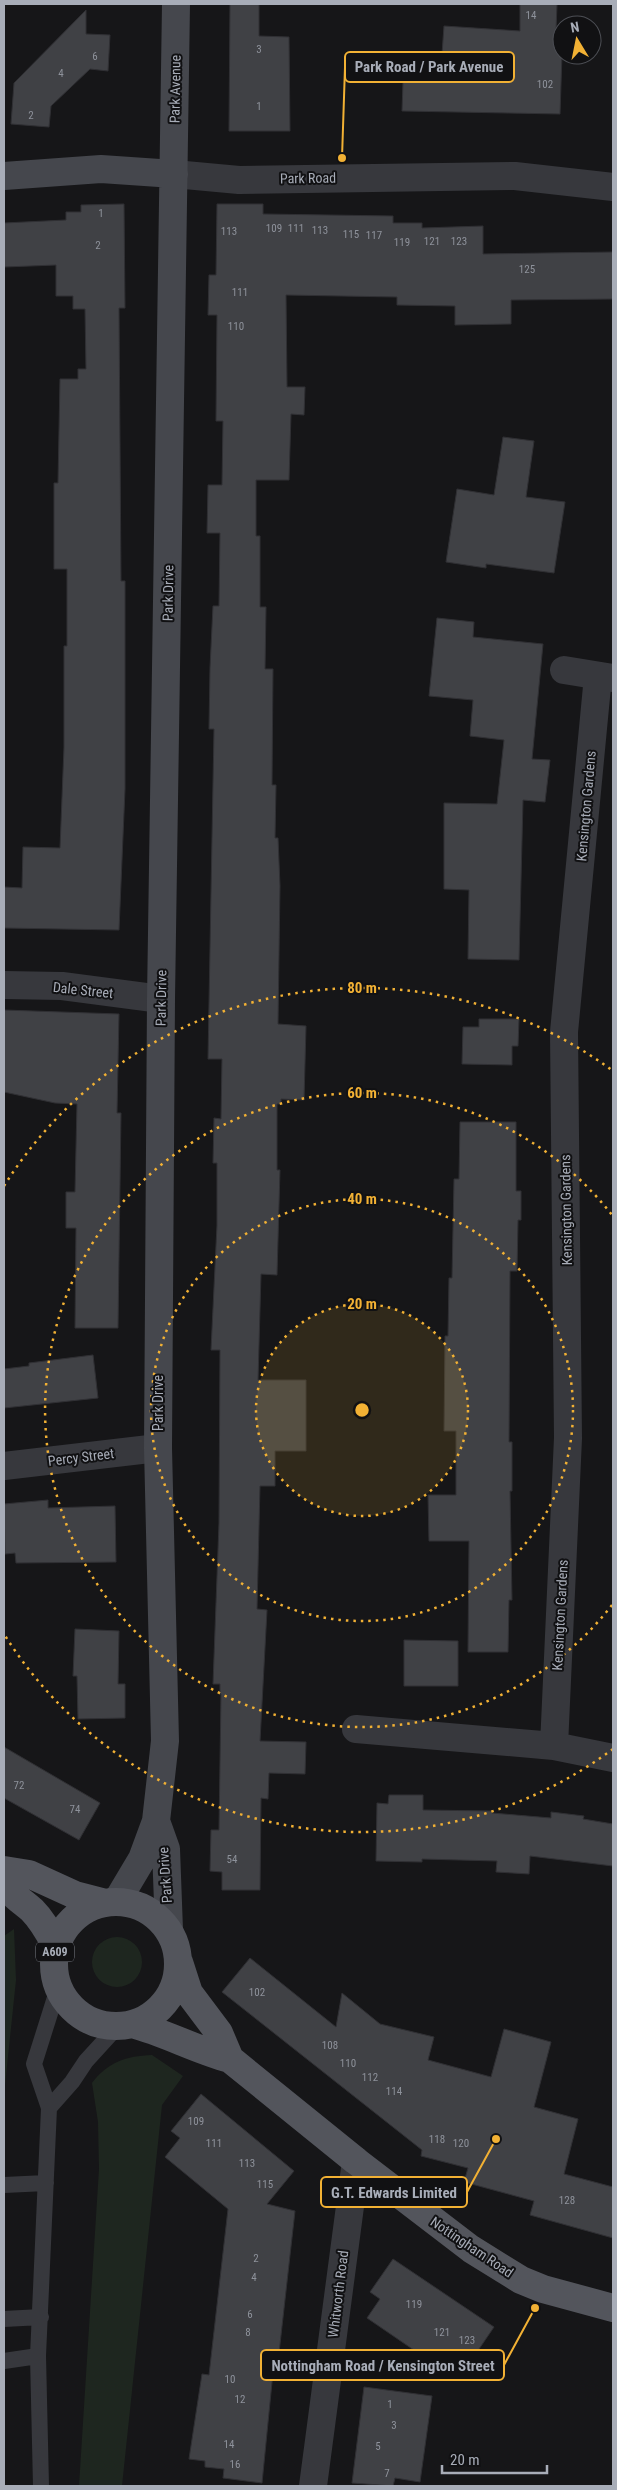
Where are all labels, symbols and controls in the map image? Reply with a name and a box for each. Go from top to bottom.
house number: 14 [526,9,537,22]
north arrow [552,15,602,65]
text: N [569,19,580,36]
house number: 3 [256,43,262,56]
house number: 6 [92,50,98,63]
callout: Park Road / Park Avenue [345,52,514,82]
street label: Park Avenue [166,54,184,123]
text: Park Road / Park Avenue [355,58,503,76]
house number: 4 [58,67,64,80]
house number: 102 [537,78,553,91]
house number: 1 [256,100,262,113]
house number: 2 [28,109,34,122]
street label: Park Road [280,170,336,186]
house number: 1 [98,207,104,220]
house number: 109 [266,222,282,235]
house number: 111 [288,222,304,235]
house number: 113 [312,224,328,237]
house number: 113 [221,225,237,238]
house number: 115 [343,228,359,241]
house number: 117 [366,229,382,242]
house number: 121 [424,235,440,248]
house number: 123 [451,235,467,248]
house number: 119 [394,236,410,249]
house number: 2 [95,239,101,252]
house number: 125 [519,263,535,276]
house number: 111 [232,286,248,299]
house number: 110 [228,320,244,333]
street label: Park Drive [160,564,176,621]
street label: Kensington Gardens [573,750,599,862]
street label: Park Drive [153,969,169,1026]
street label: Dale Street [52,979,114,1001]
text: 80 m [347,979,377,997]
text: 60 m [347,1084,377,1102]
street label: Kensington Gardens [557,1154,575,1266]
text: 40 m [347,1190,377,1208]
text: 20 m [347,1295,377,1313]
street label: Park Drive [150,1375,166,1431]
centre of rings [353,1401,371,1419]
street label: Percy Street [47,1445,115,1469]
street label: Kensington Gardens [549,1559,571,1671]
house number: 72 [14,1779,24,1792]
house number: 74 [70,1803,81,1816]
street label: Park Drive [155,1846,175,1904]
house number: 54 [227,1853,238,1866]
road number: A609 [36,1942,74,1961]
house number: 102 [249,1986,265,1999]
house number: 108 [322,2039,338,2052]
house number: 110 [340,2057,356,2070]
house number: 112 [362,2071,378,2084]
house number: 114 [386,2085,403,2098]
house number: 109 [188,2115,204,2128]
house number: 118 [429,2133,445,2146]
house number: 111 [206,2137,222,2150]
house number: 120 [453,2137,469,2150]
house number: 113 [239,2157,255,2170]
callout: G.T. Edwards Limited [321,2177,467,2207]
house number: 115 [257,2178,273,2191]
text: G.T. Edwards Limited [331,2184,457,2202]
house number: 128 [559,2194,575,2207]
street label: Nottingham Road [428,2213,516,2281]
street label: Whitworth Road [325,2249,351,2339]
house number: 2 [253,2252,259,2265]
house number: 4 [251,2271,257,2284]
house number: 119 [406,2298,422,2311]
house number: 6 [247,2308,253,2321]
house number: 8 [245,2326,251,2339]
house number: 121 [434,2326,450,2339]
house number: 123 [459,2334,475,2347]
callout: Nottingham Road / Kensington Street [261,2350,504,2380]
text: Nottingham Road / Kensington Street [271,2357,495,2375]
house number: 10 [225,2373,235,2386]
house number: 12 [235,2393,245,2406]
house number: 1 [387,2398,393,2411]
house number: 3 [391,2419,397,2432]
house number: 14 [224,2438,235,2451]
house number: 5 [375,2440,381,2453]
scale bar [442,2442,547,2474]
text: 20 m [450,2451,480,2469]
house number: 16 [230,2458,240,2471]
house number: 7 [384,2467,390,2480]

